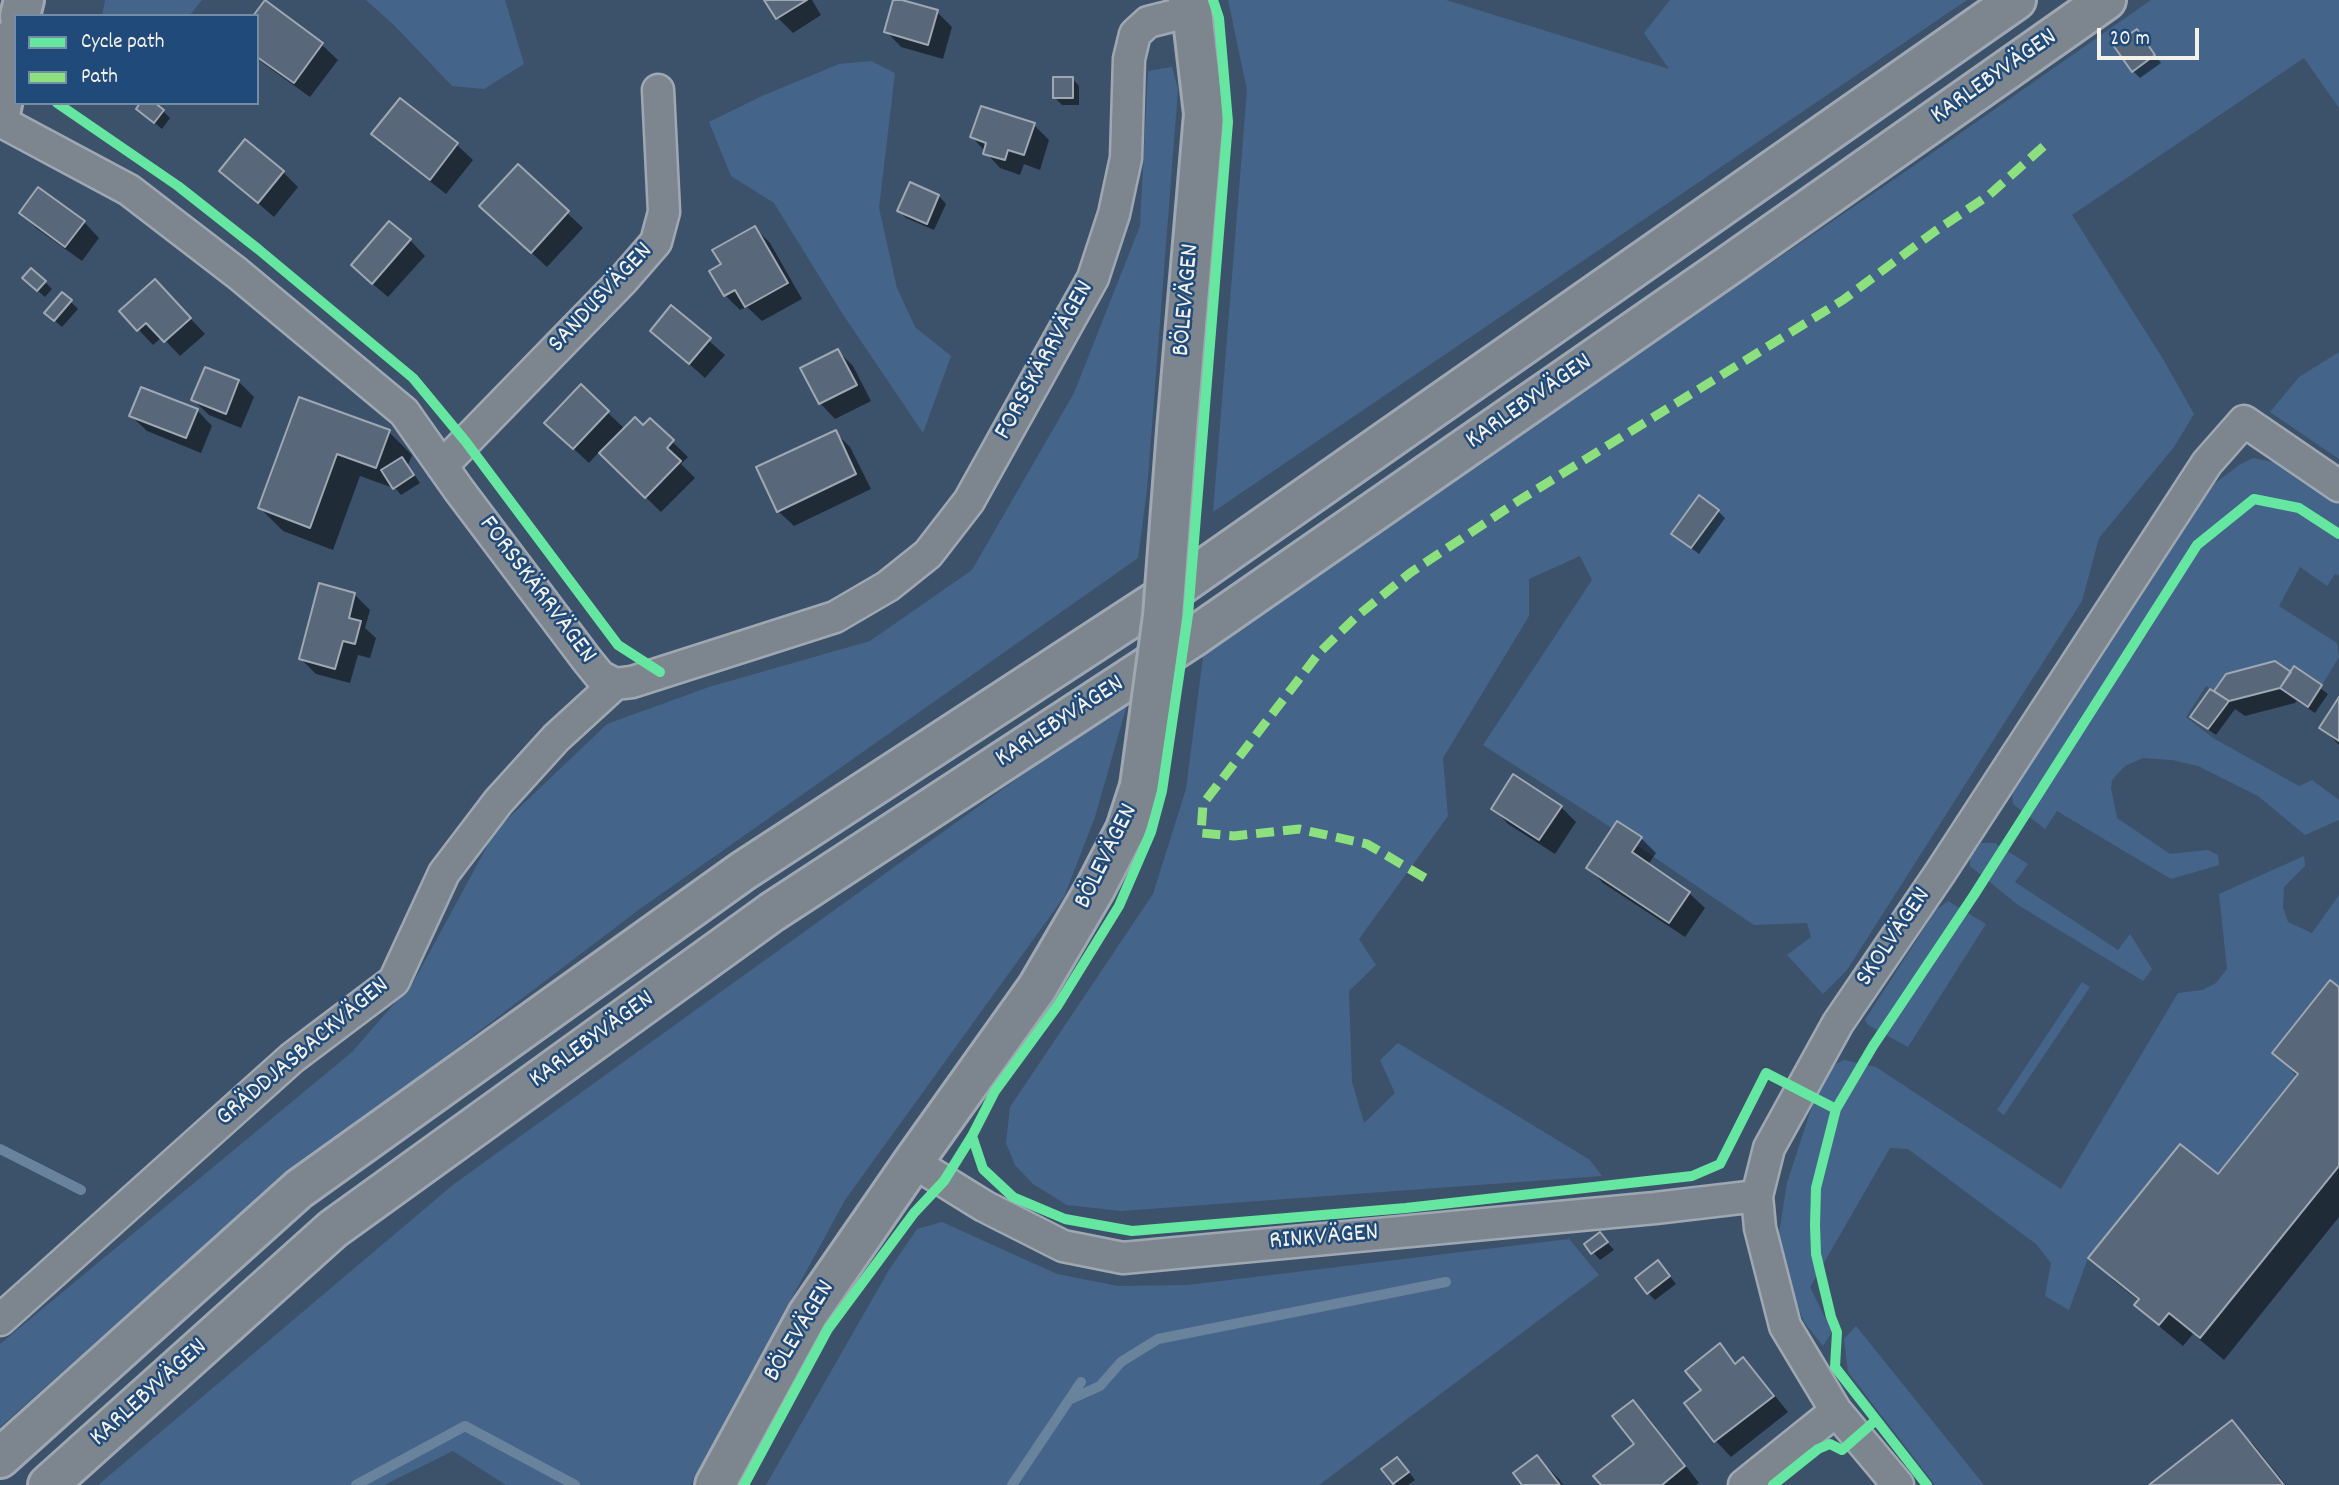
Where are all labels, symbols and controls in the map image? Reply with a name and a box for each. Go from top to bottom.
legend [14,14,259,105]
scale bar [2101,14,2202,58]
street label: KARLEBYVÄGEN [1926,23,2064,133]
text: 20 m [2110,25,2150,55]
text: Cycle path [81,28,164,58]
text: Path [81,63,118,93]
street label: SANDUSVÄGEN [543,237,661,361]
street label: BÖLEVÄGEN [1168,243,1208,357]
street label: FORSSKÄRRVÄGEN [990,276,1102,446]
street label: KARLEBYVÄGEN [1461,348,1599,458]
street label: FORSSKÄRRVÄGEN [470,511,602,671]
street label: KARLEBYVÄGEN [991,670,1131,776]
street label: BÖLEVÄGEN [1069,800,1147,914]
street label: SKOLVÄGEN [1851,883,1939,993]
street label: GRÄDDJASBACKVÄGEN [211,972,397,1134]
street label: KARLEBYVÄGEN [524,985,662,1097]
street label: RINKVÄGEN [1268,1219,1380,1259]
street label: BÖLEVÄGEN [759,1276,843,1388]
street label: KARLEBYVÄGEN [85,1333,215,1455]

